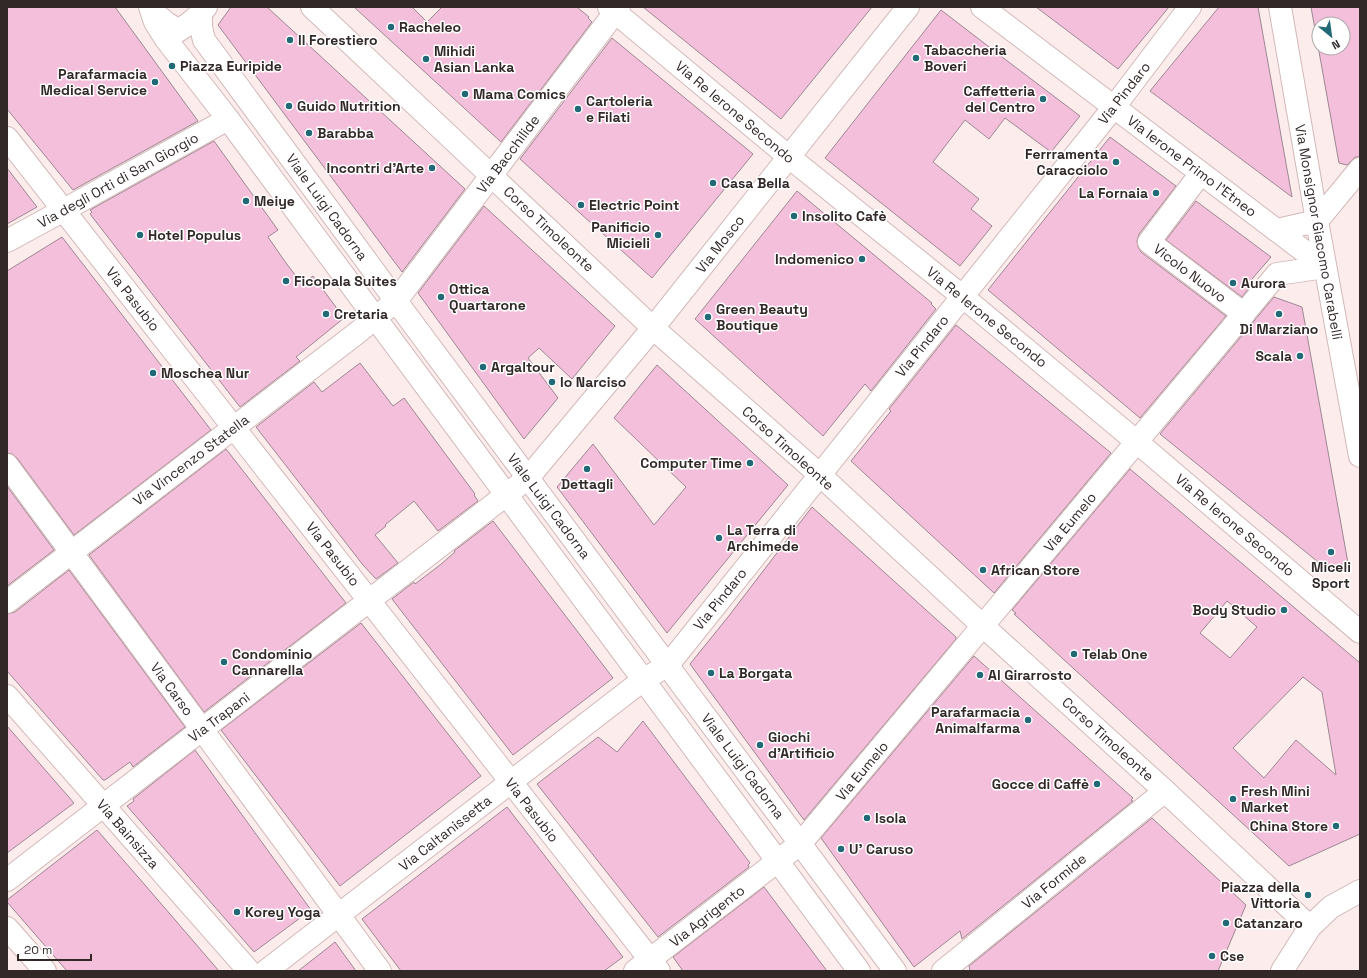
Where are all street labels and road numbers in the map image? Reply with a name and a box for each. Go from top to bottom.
street label: Via Re Ierone Secondo [672,57,798,167]
street label: Via Pindaro [1094,58,1154,128]
street label: Via Bacchilide [473,111,543,197]
street label: Via Ierone Primo l'Etneo [1124,111,1260,221]
street label: Via Monsignor Giacomo Carabelli [1291,123,1347,341]
street label: Via degli Orti di San Giorgio [35,128,201,232]
street label: Viale Luigi Cadorna [282,150,372,264]
street label: Corso Timoleonte [500,182,598,276]
street label: Via Mosco [692,211,748,277]
street label: Vicolo Nuovo [1150,240,1230,306]
street label: Via Pasubio [102,263,164,335]
street label: Via Re Ierone Secondo [923,263,1051,371]
street label: Via Pindaro [891,311,953,381]
street label: Corso Timoleonte [738,402,838,494]
street label: Via Vincenzo Statella [129,410,253,510]
street label: Viale Luigi Cadorna [503,450,595,562]
street label: Via Re Ierone Secondo [1172,470,1298,580]
street label: Via Eumelo [1040,488,1100,556]
street label: Via Pasubio [302,518,364,590]
street label: Via Pindaro [689,564,751,634]
street label: Via Carso [147,659,197,719]
street label: Via Trapani [185,688,253,746]
street label: Corso Timoleonte [1058,693,1158,785]
street label: Viale Luigi Cadorna [697,710,789,822]
street label: Via Eumelo [832,737,892,805]
street label: Via Pasubio [501,774,563,846]
street label: Via Caltanissetta [395,791,495,875]
street label: Via Bainsizza [93,795,163,873]
street label: Via Formide [1018,849,1090,913]
street label: Via Agrigento [666,881,748,951]

